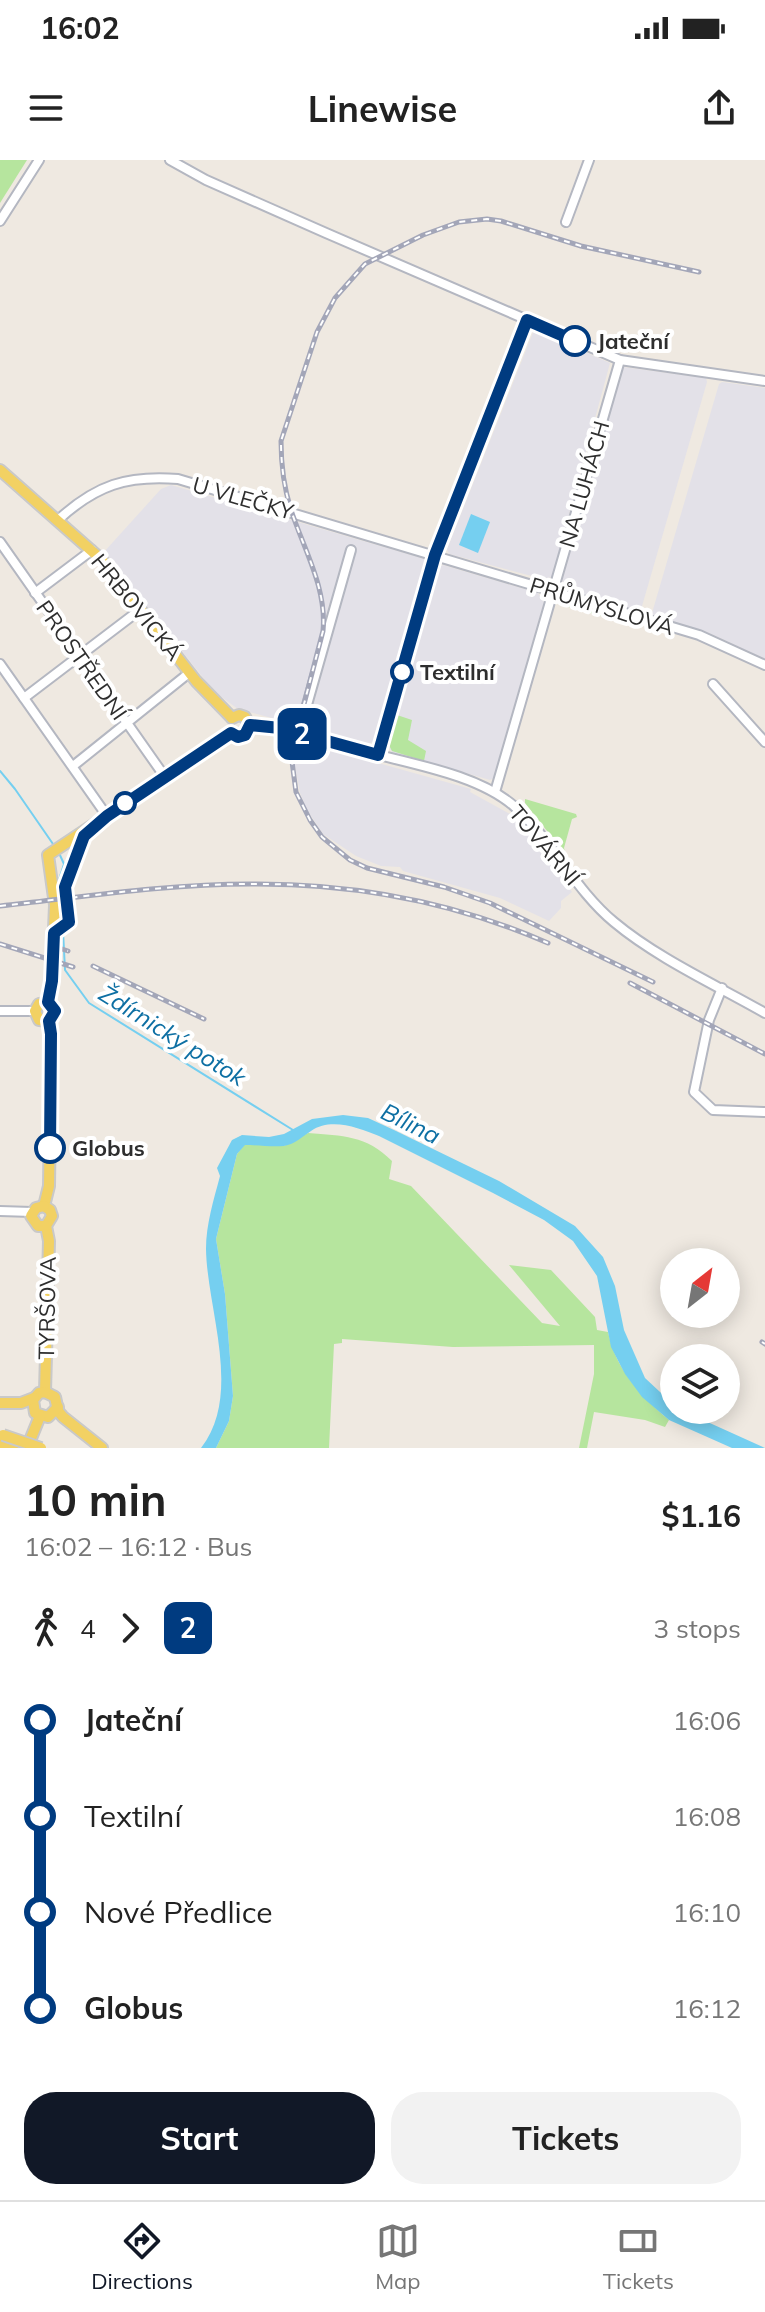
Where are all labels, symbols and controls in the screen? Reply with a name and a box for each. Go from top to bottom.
text: 16:02 [40,9,119,47]
icon: menu [24,86,68,130]
text: Linewise [308,86,457,131]
icon: share [697,86,741,130]
marker: Jateční [560,326,590,356]
place label: Jateční [597,327,670,355]
street label: NA LUHÁCH [553,417,615,551]
street label: U VLEČKY [189,470,297,526]
street label: HRBOVICKÁ [85,548,189,666]
street label: PRŮMYSLOVÁ [527,571,677,641]
street label: PROSTŘEDNÍ [30,595,134,726]
place label: Textilní [420,658,496,686]
marker: Textilní [391,661,413,683]
line badge: 2 [276,708,328,760]
text: 2 [294,716,310,751]
unlabelled marker [114,792,136,814]
street label: TOVÁRNÍ [503,799,588,892]
water label: Ždírnický potok [94,978,253,1092]
water label: Bílina [376,1096,446,1150]
marker: Globus [35,1133,65,1163]
place label: Globus [72,1134,145,1162]
north arrow [660,1248,740,1328]
map controls [660,1248,740,1424]
street label: TYRŠOVA [32,1256,62,1360]
button: layers [660,1344,740,1424]
text: 10 min [24,1472,166,1527]
text: $1.16 [662,1497,741,1535]
text: 16:02 – 16:12 · Bus [24,1530,253,1563]
icon: walk [24,1606,68,1650]
icon: forward [108,1606,152,1650]
text: 2 [180,1610,196,1645]
text: 4 [80,1612,96,1645]
text: 3 stops [654,1612,741,1645]
text: Jateční [84,1701,182,1739]
text: 16:06 [673,1704,741,1737]
text: Textilní [84,1797,182,1835]
text: 16:08 [673,1800,741,1833]
text: Nové Předlice [84,1893,273,1931]
text: 16:10 [673,1896,741,1929]
text: Globus [84,1989,183,2027]
text: 16:12 [673,1992,741,2025]
button: Start [24,2092,375,2184]
button: Tickets [391,2092,741,2184]
tab: Directions [91,2219,193,2295]
tab: Map [375,2219,420,2295]
tab: Tickets [603,2219,674,2295]

